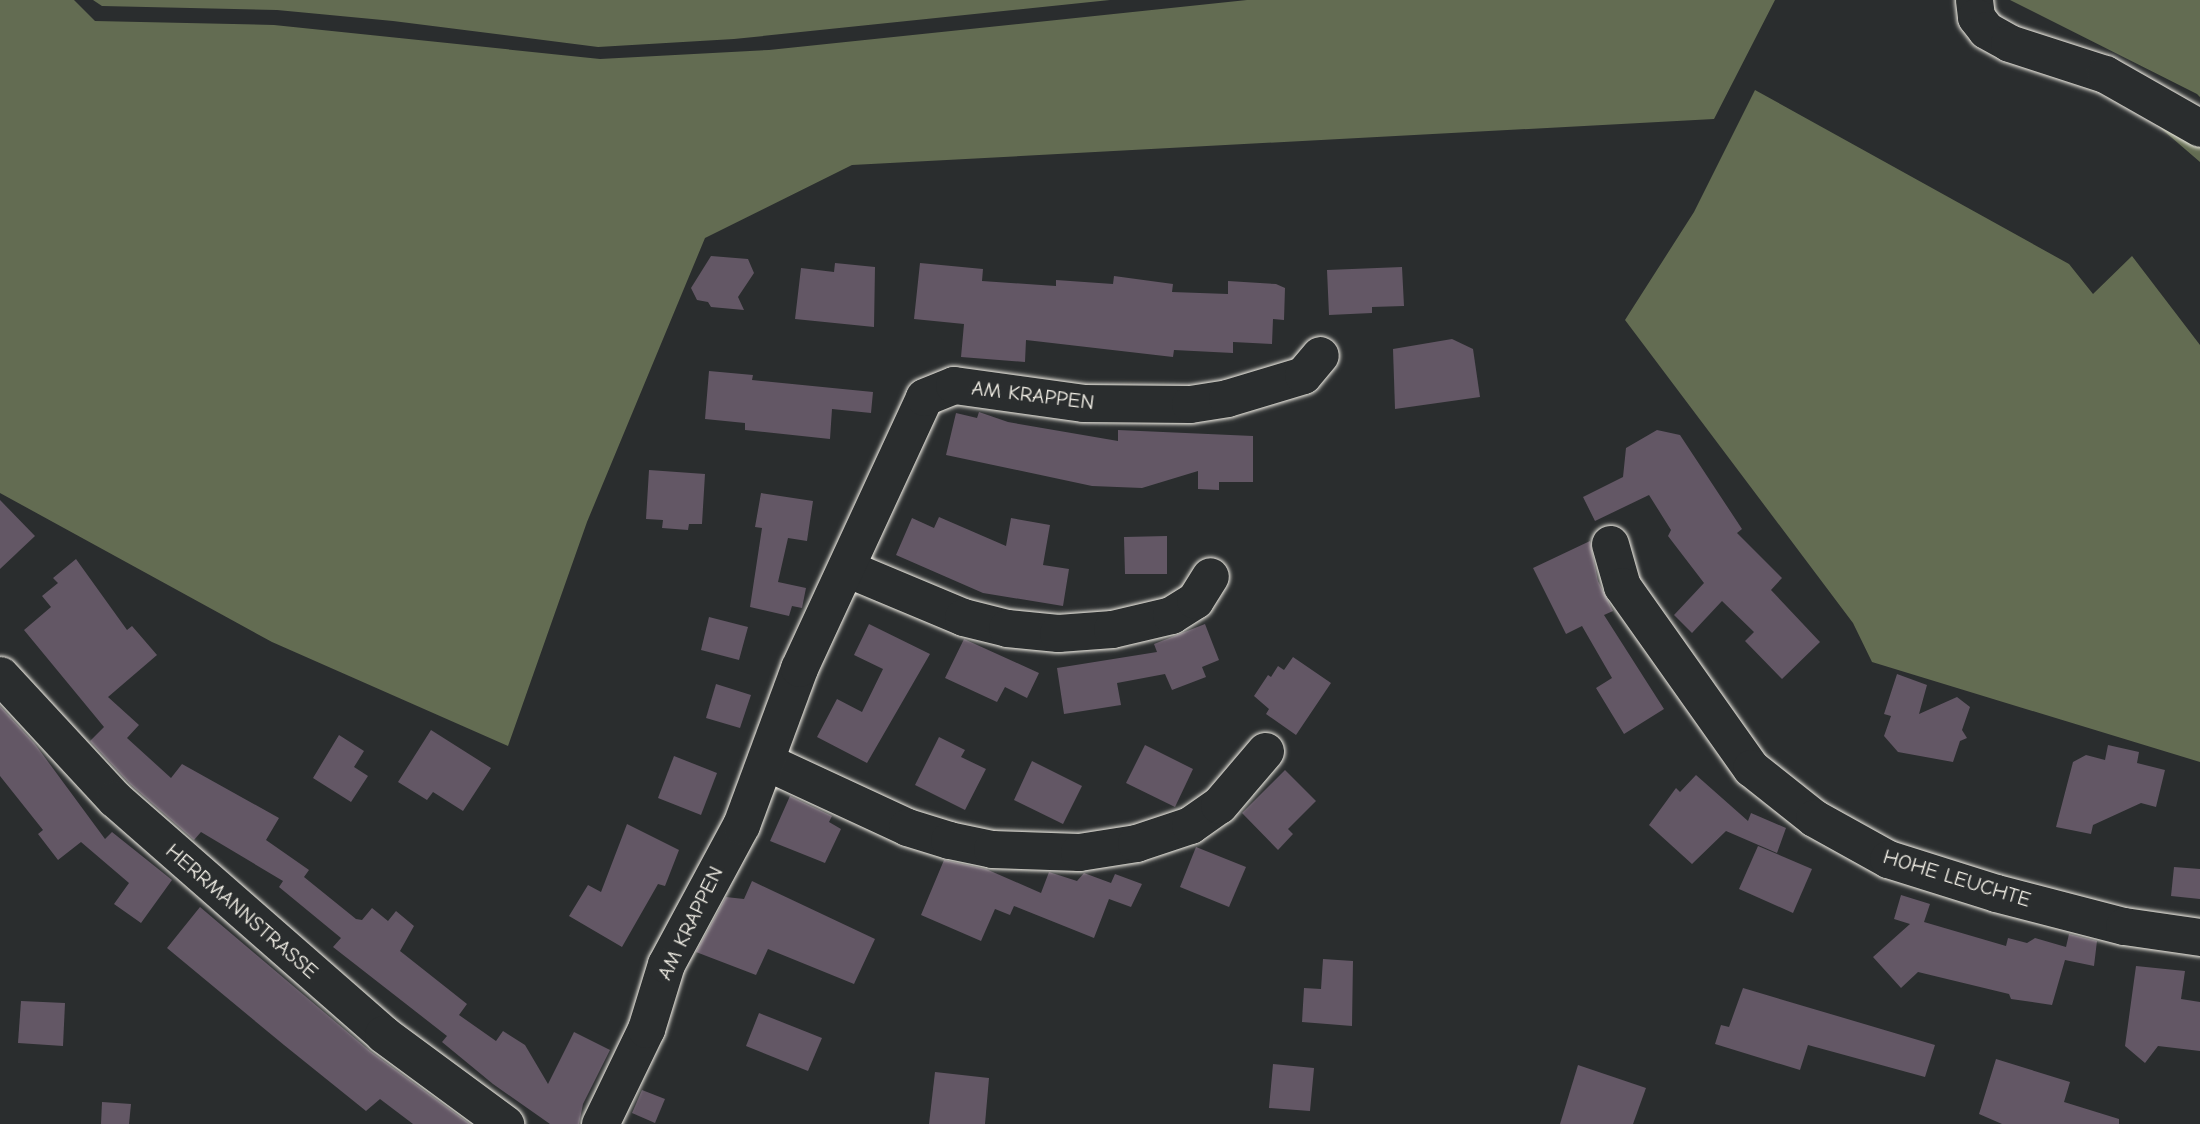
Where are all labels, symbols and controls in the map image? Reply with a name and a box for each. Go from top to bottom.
street label: AM KRAPPEN [970,375,1096,415]
street label: HERRMANNSTRASSE [161,838,323,984]
street label: HOHE LEUCHTE [1880,844,2034,912]
street label: AM KRAPPEN [652,862,728,984]

